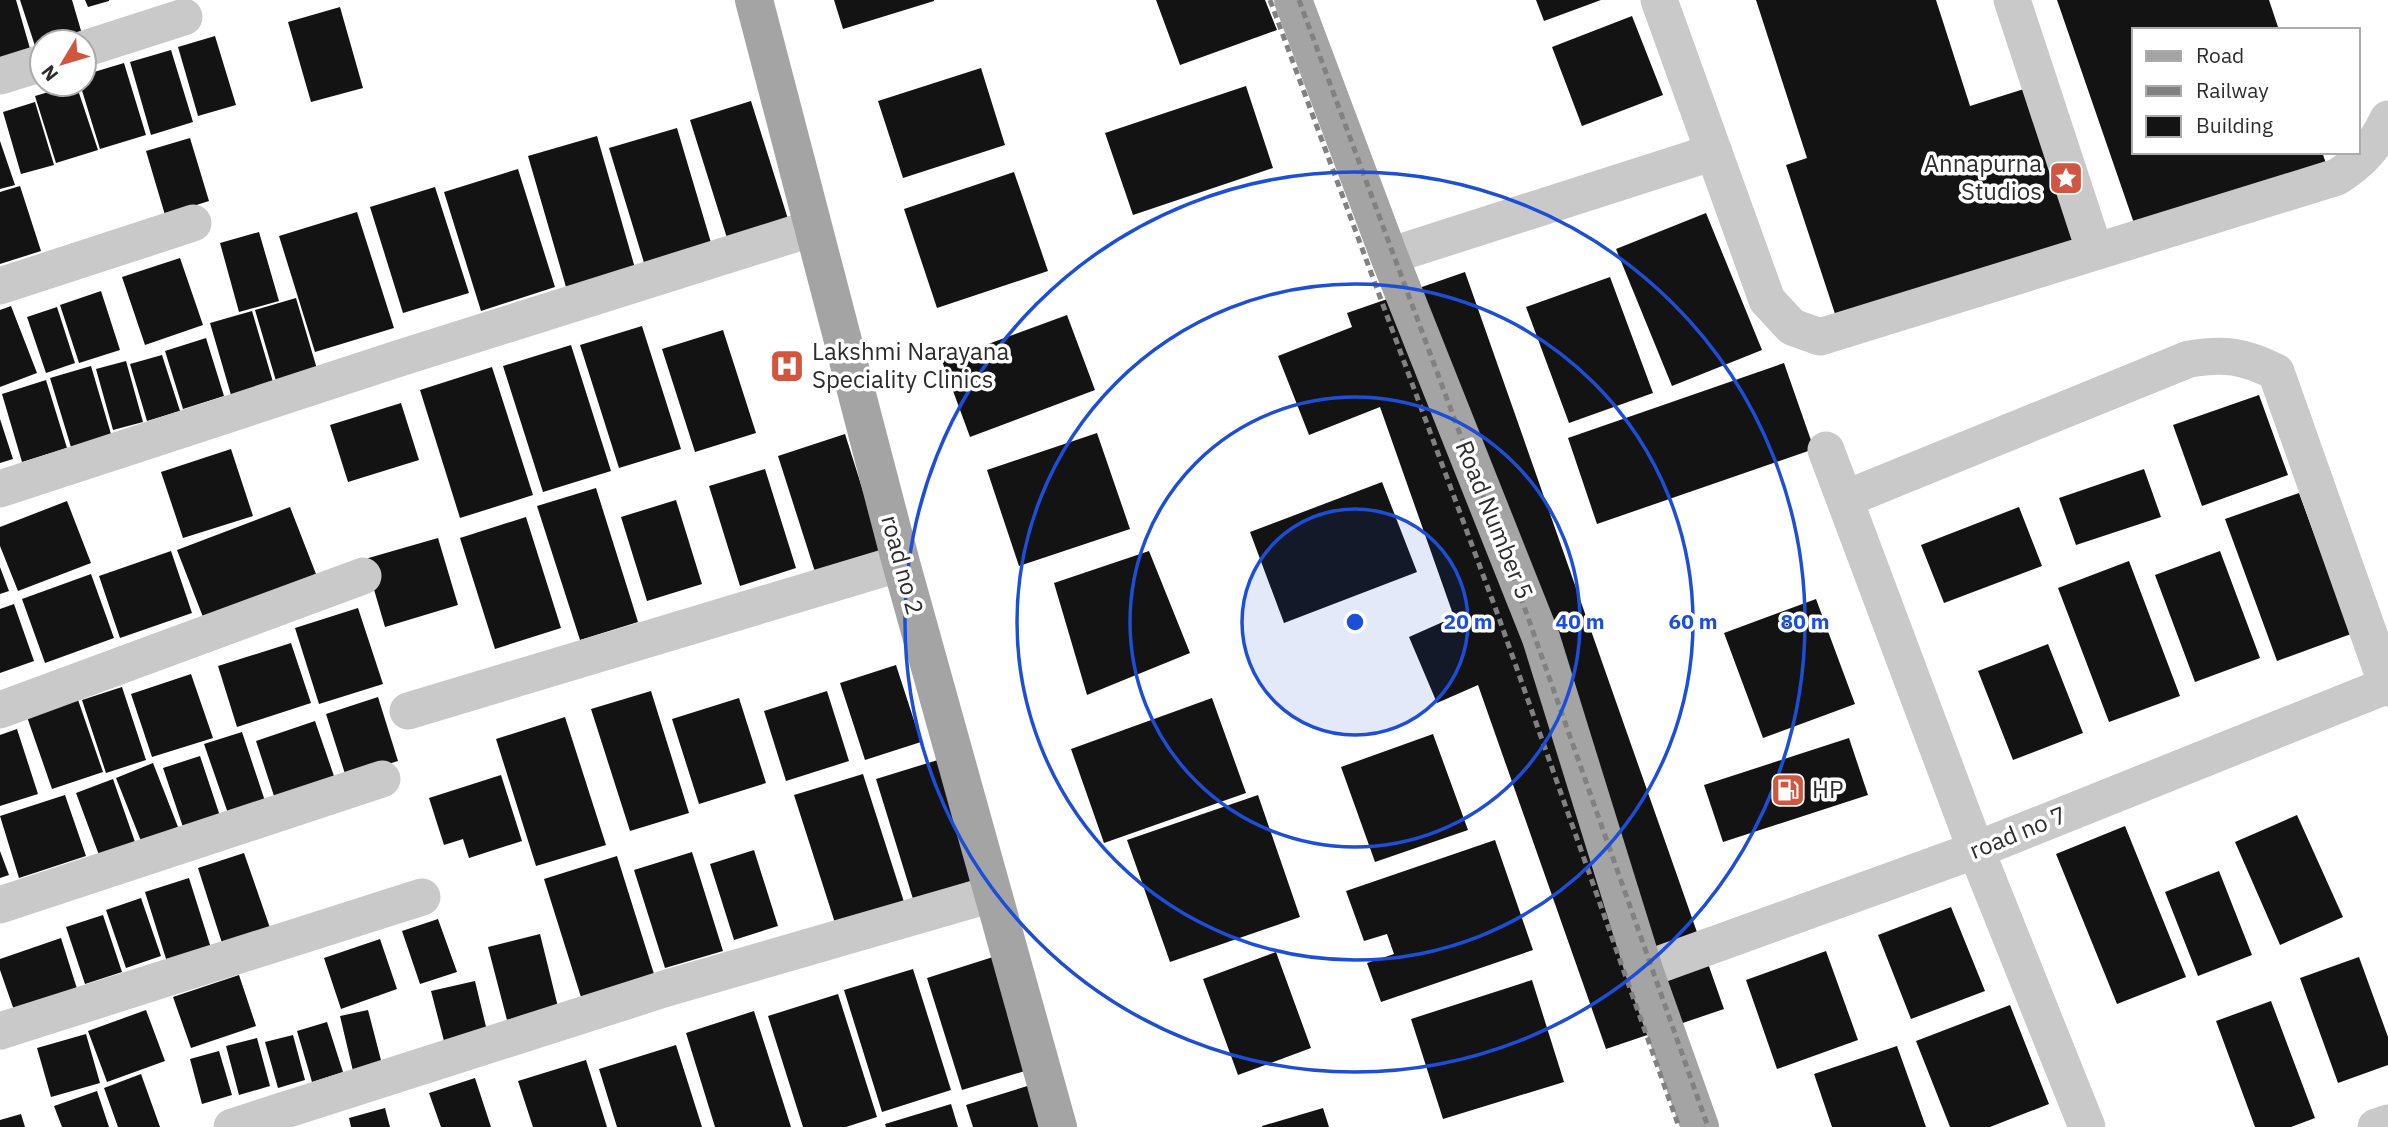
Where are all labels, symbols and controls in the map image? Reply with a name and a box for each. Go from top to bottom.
north arrow [28,28,98,98]
legend [2132,28,2360,154]
text: Road [2196,41,2244,69]
text: N [36,61,63,86]
text: Railway [2196,76,2269,104]
text: Building [2196,111,2273,139]
place label: Annapurna Studios [1924,147,2042,207]
place icon: Annapurna Studios [2047,159,2085,197]
place label: Lakshmi Narayana Speciality Clinics [812,335,1009,395]
hospital icon: Lakshmi Narayana Speciality Clinics [768,347,806,385]
street label: Road Number 5 [1449,436,1541,604]
street label: road no 2 [874,511,932,618]
text: 20 m [1444,607,1492,635]
text: 40 m [1556,607,1604,635]
text: 60 m [1669,607,1717,635]
text: 80 m [1781,607,1829,635]
centre of rings [1343,610,1367,634]
fuel station icon: HP [1769,771,1807,809]
place label: HP [1812,773,1844,805]
street label: road no 7 [1964,798,2071,866]

